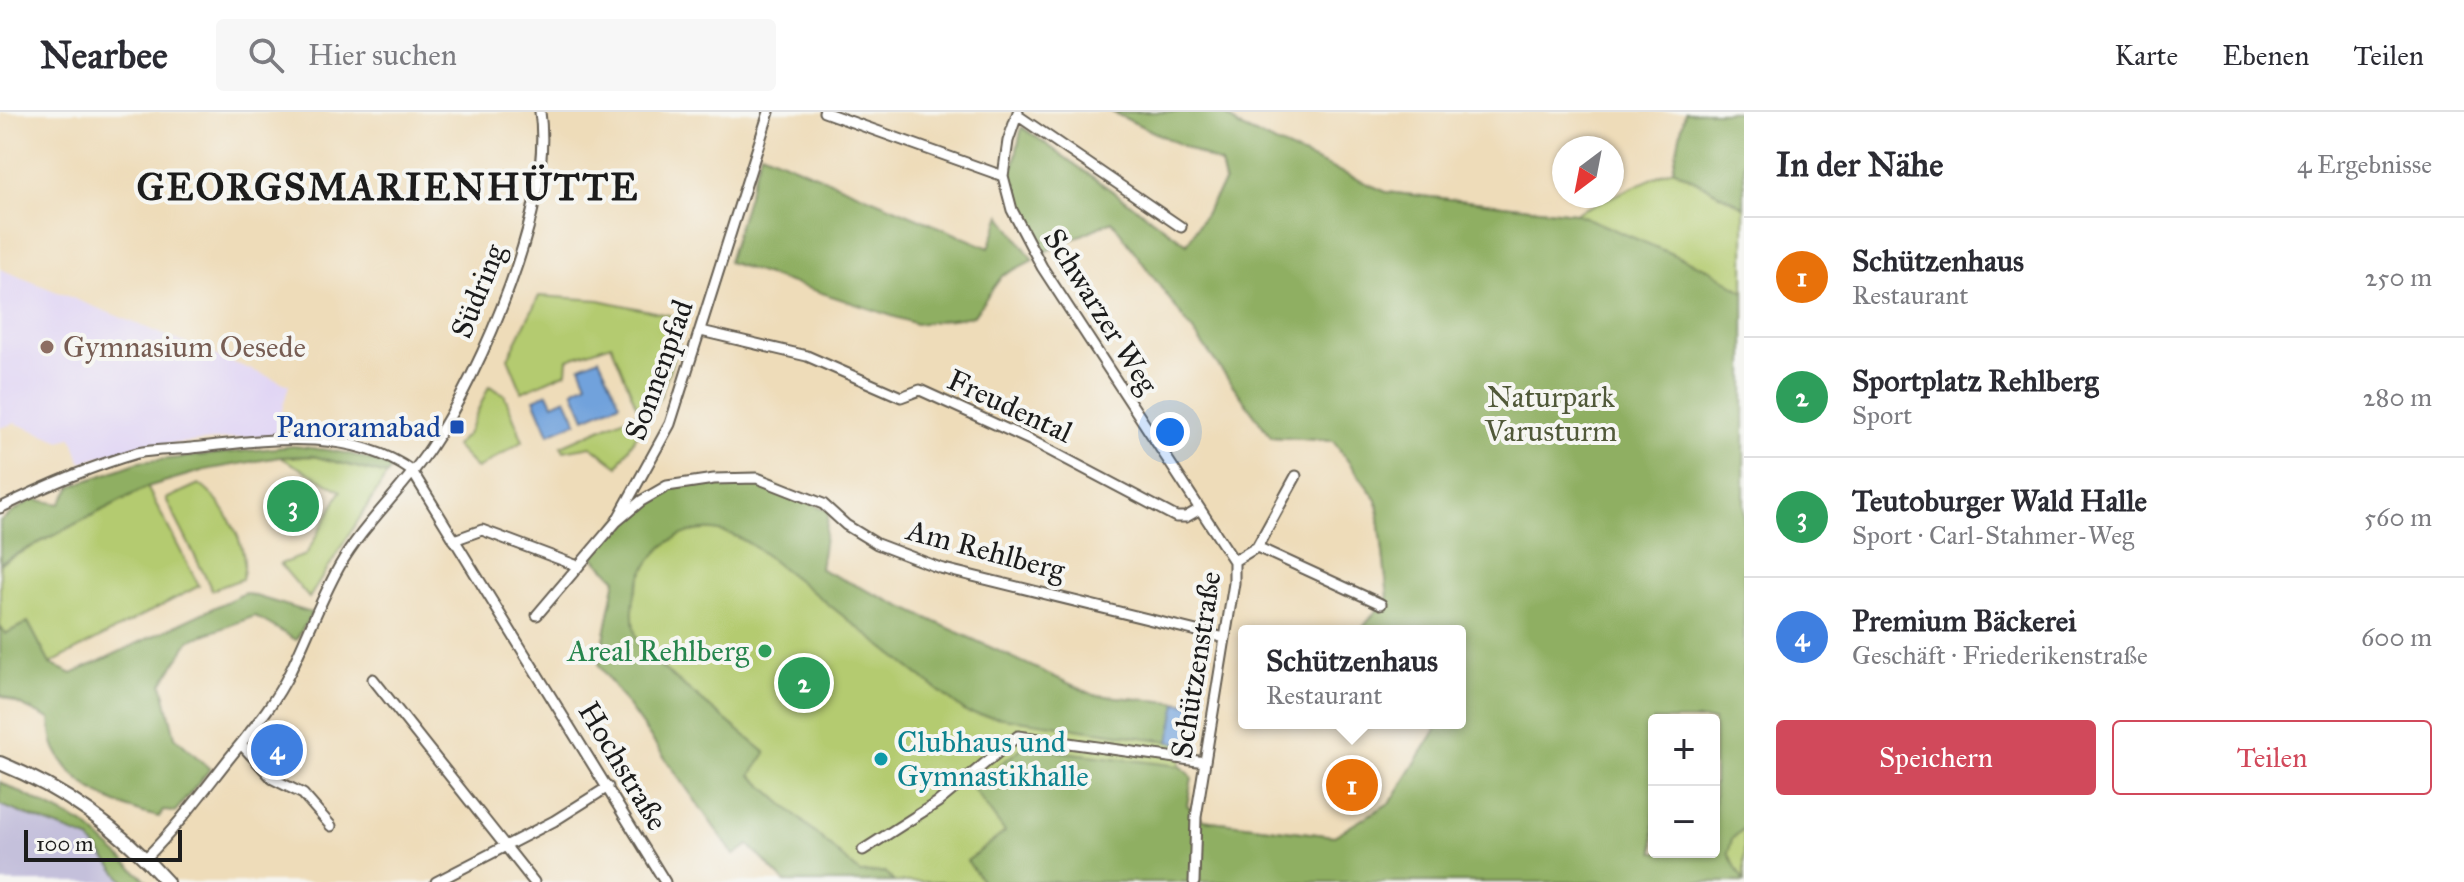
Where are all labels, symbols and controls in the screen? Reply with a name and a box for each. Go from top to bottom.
search box [216,19,776,91]
text: Nearbee [40,32,168,78]
icon: search [244,33,288,77]
text: Hier suchen [308,37,457,73]
text: Karte [2114,38,2178,73]
text: Ebenen [2222,38,2309,73]
text: Teilen [2353,38,2424,73]
north arrow [1552,136,1624,208]
text: In der Nähe [1776,144,1943,185]
text: 4 Ergebnisse [2297,148,2432,180]
district label: GEORGSMARIENHÜTTE [137,164,640,210]
street label: Schwarzer Weg [1036,222,1166,401]
street label: Südring [443,238,513,343]
text: Schützenhaus [1852,243,2024,279]
text: 1 [1797,261,1807,293]
text: 250 m [2365,261,2432,293]
text: Restaurant [1852,279,1968,311]
street label: Sonnenpfad [617,295,701,445]
place label: Gymnasium Oesede [63,329,306,365]
marker: Gymnasium Oesede [38,338,56,356]
street label: Freudental [942,361,1079,451]
text: Sportplatz Rehlberg [1852,363,2098,399]
park label: Naturpark Varusturm [1484,379,1617,449]
text: 2 [1796,381,1808,413]
text: 280 m [2363,381,2432,413]
text: Sport [1852,399,1912,431]
place label: Panoramabad [276,409,441,445]
your location [1150,412,1190,452]
marker: Panoramabad [448,418,466,436]
pin: 3 [267,476,319,536]
text: Teutoburger Wald Halle [1852,483,2147,519]
text: 3 [1797,501,1807,533]
text: 560 m [2364,501,2432,533]
street label: Am Rehlberg [901,511,1070,589]
text: Sport · Carl-Stahmer-Weg [1852,519,2134,551]
street label: Schützenstraße [1163,569,1229,761]
text: Premium Bäckerei [1852,603,2077,639]
text: 4 [1795,621,1809,653]
text: 600 m [2361,621,2432,653]
popup [1238,625,1466,729]
place label: Areal Rehlberg [566,633,750,669]
text: Geschäft · Friederikenstraße [1852,639,2148,671]
marker: Areal Rehlberg [756,642,774,660]
text: Schützenhaus [1266,643,1438,679]
pin: 2 [778,653,830,713]
text: Restaurant [1266,679,1382,711]
street label: Hochstraße [571,695,675,837]
map controls [1648,714,1720,858]
button: + [1648,714,1720,786]
pin: 4 [251,720,303,780]
button: Speichern [1776,720,2096,795]
button: Teilen [2112,720,2432,795]
place label: Clubhaus und Gymnastikhalle [897,724,1089,794]
marker: Clubhaus und Gymnastikhalle [872,750,890,768]
pin: 1 [1326,755,1378,815]
button: − [1648,786,1720,858]
scale bar [24,826,182,862]
text: 100 m [36,830,93,857]

